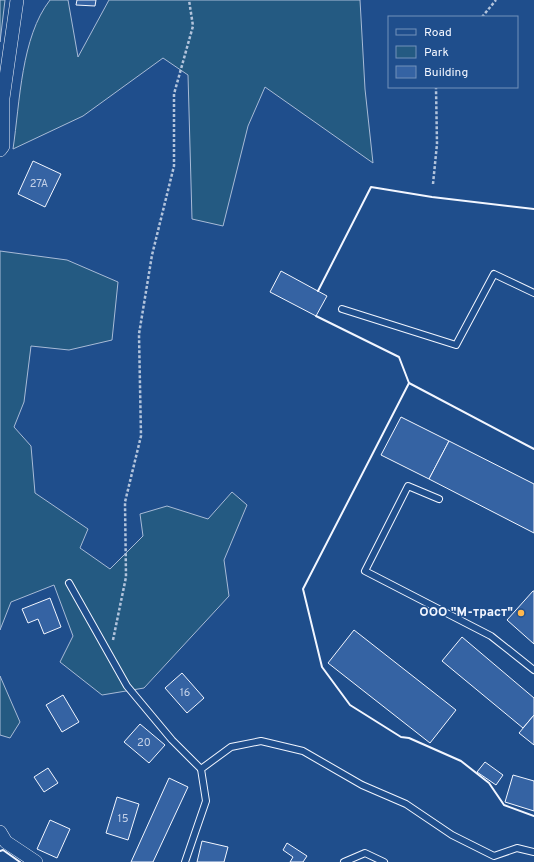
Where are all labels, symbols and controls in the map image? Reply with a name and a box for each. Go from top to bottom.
legend [388,16,518,88]
text: Road [424,25,452,41]
text: Park [424,45,449,61]
text: Building [424,65,468,81]
house number: 27А [30,177,48,191]
place label: ООО "М-траст" [419,605,513,621]
marker: ООО "М-траст" [516,608,526,618]
house number: 16 [180,686,190,700]
house number: 20 [137,736,151,750]
house number: 15 [118,812,129,826]

